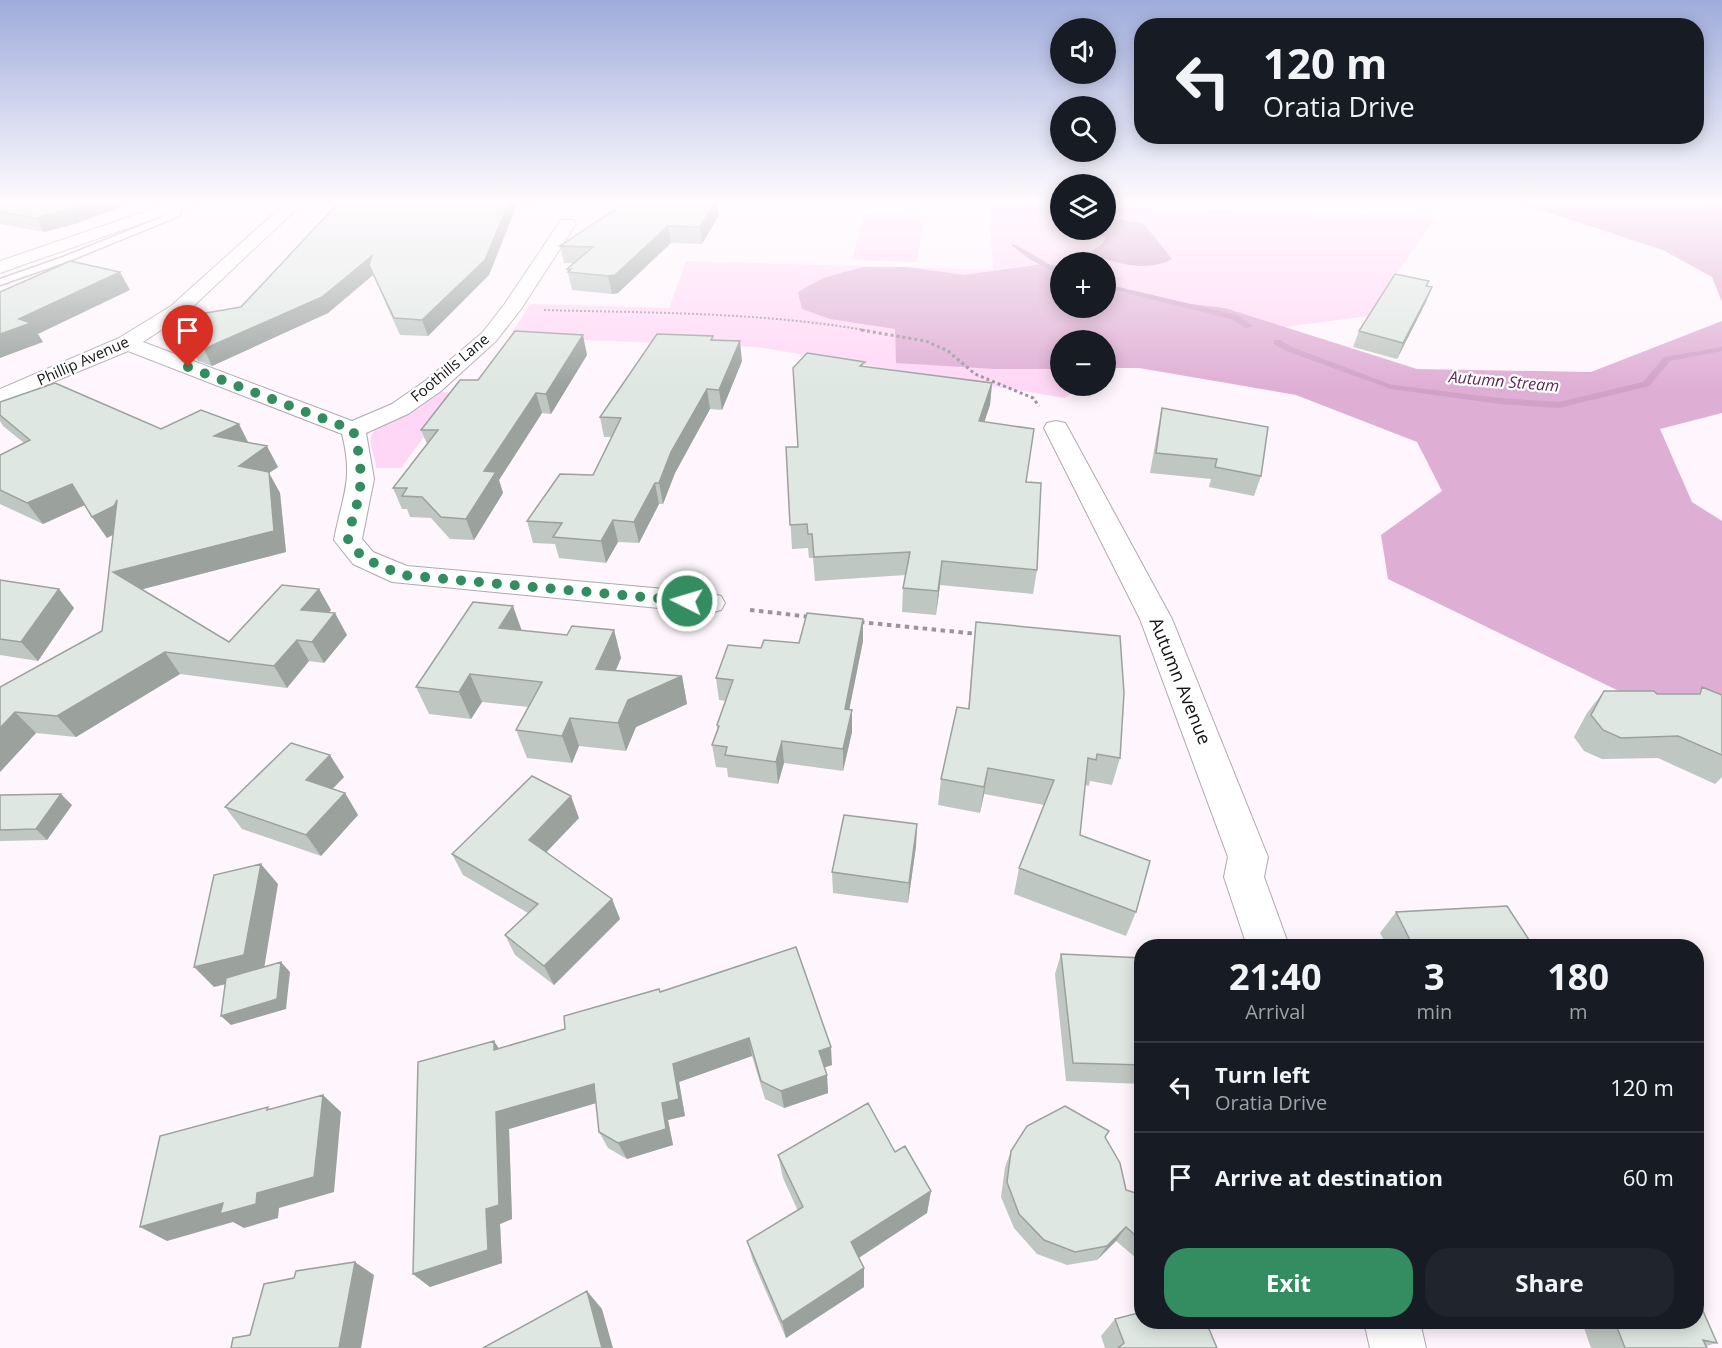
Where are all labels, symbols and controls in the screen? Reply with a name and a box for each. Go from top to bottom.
map controls [1050,18,1116,396]
button: sound [1050,18,1116,84]
text: 120 m [1263,34,1387,91]
icon: left [1164,42,1242,120]
text: Oratia Drive [1263,88,1415,125]
button: search [1050,96,1116,162]
button: layers [1050,174,1116,240]
button: + [1050,252,1116,318]
pin [162,305,213,367]
icon: arrive [171,314,204,347]
street label: Foothills Lane [406,329,493,406]
button: − [1050,330,1116,396]
street label: Phillip Avenue [33,331,132,389]
water label: Autumn Stream [1447,365,1560,397]
position arrow [655,569,719,633]
street label: Autumn Avenue [1145,614,1217,748]
text: 21:40 [1229,952,1322,1001]
text: 3 [1424,952,1445,1001]
text: 180 [1547,952,1609,1001]
text: Arrival [1245,998,1305,1025]
text: min [1416,998,1452,1025]
text: m [1569,998,1587,1025]
text: Turn left [1215,1059,1310,1089]
icon: left [1164,1071,1197,1104]
text: 120 m [1610,1072,1674,1102]
text: Oratia Drive [1215,1089,1327,1116]
icon: arrive [1164,1161,1197,1194]
text: Arrive at destination [1215,1162,1443,1192]
text: 60 m [1623,1162,1674,1192]
button: Exit [1164,1248,1413,1317]
button: Share [1425,1248,1674,1317]

